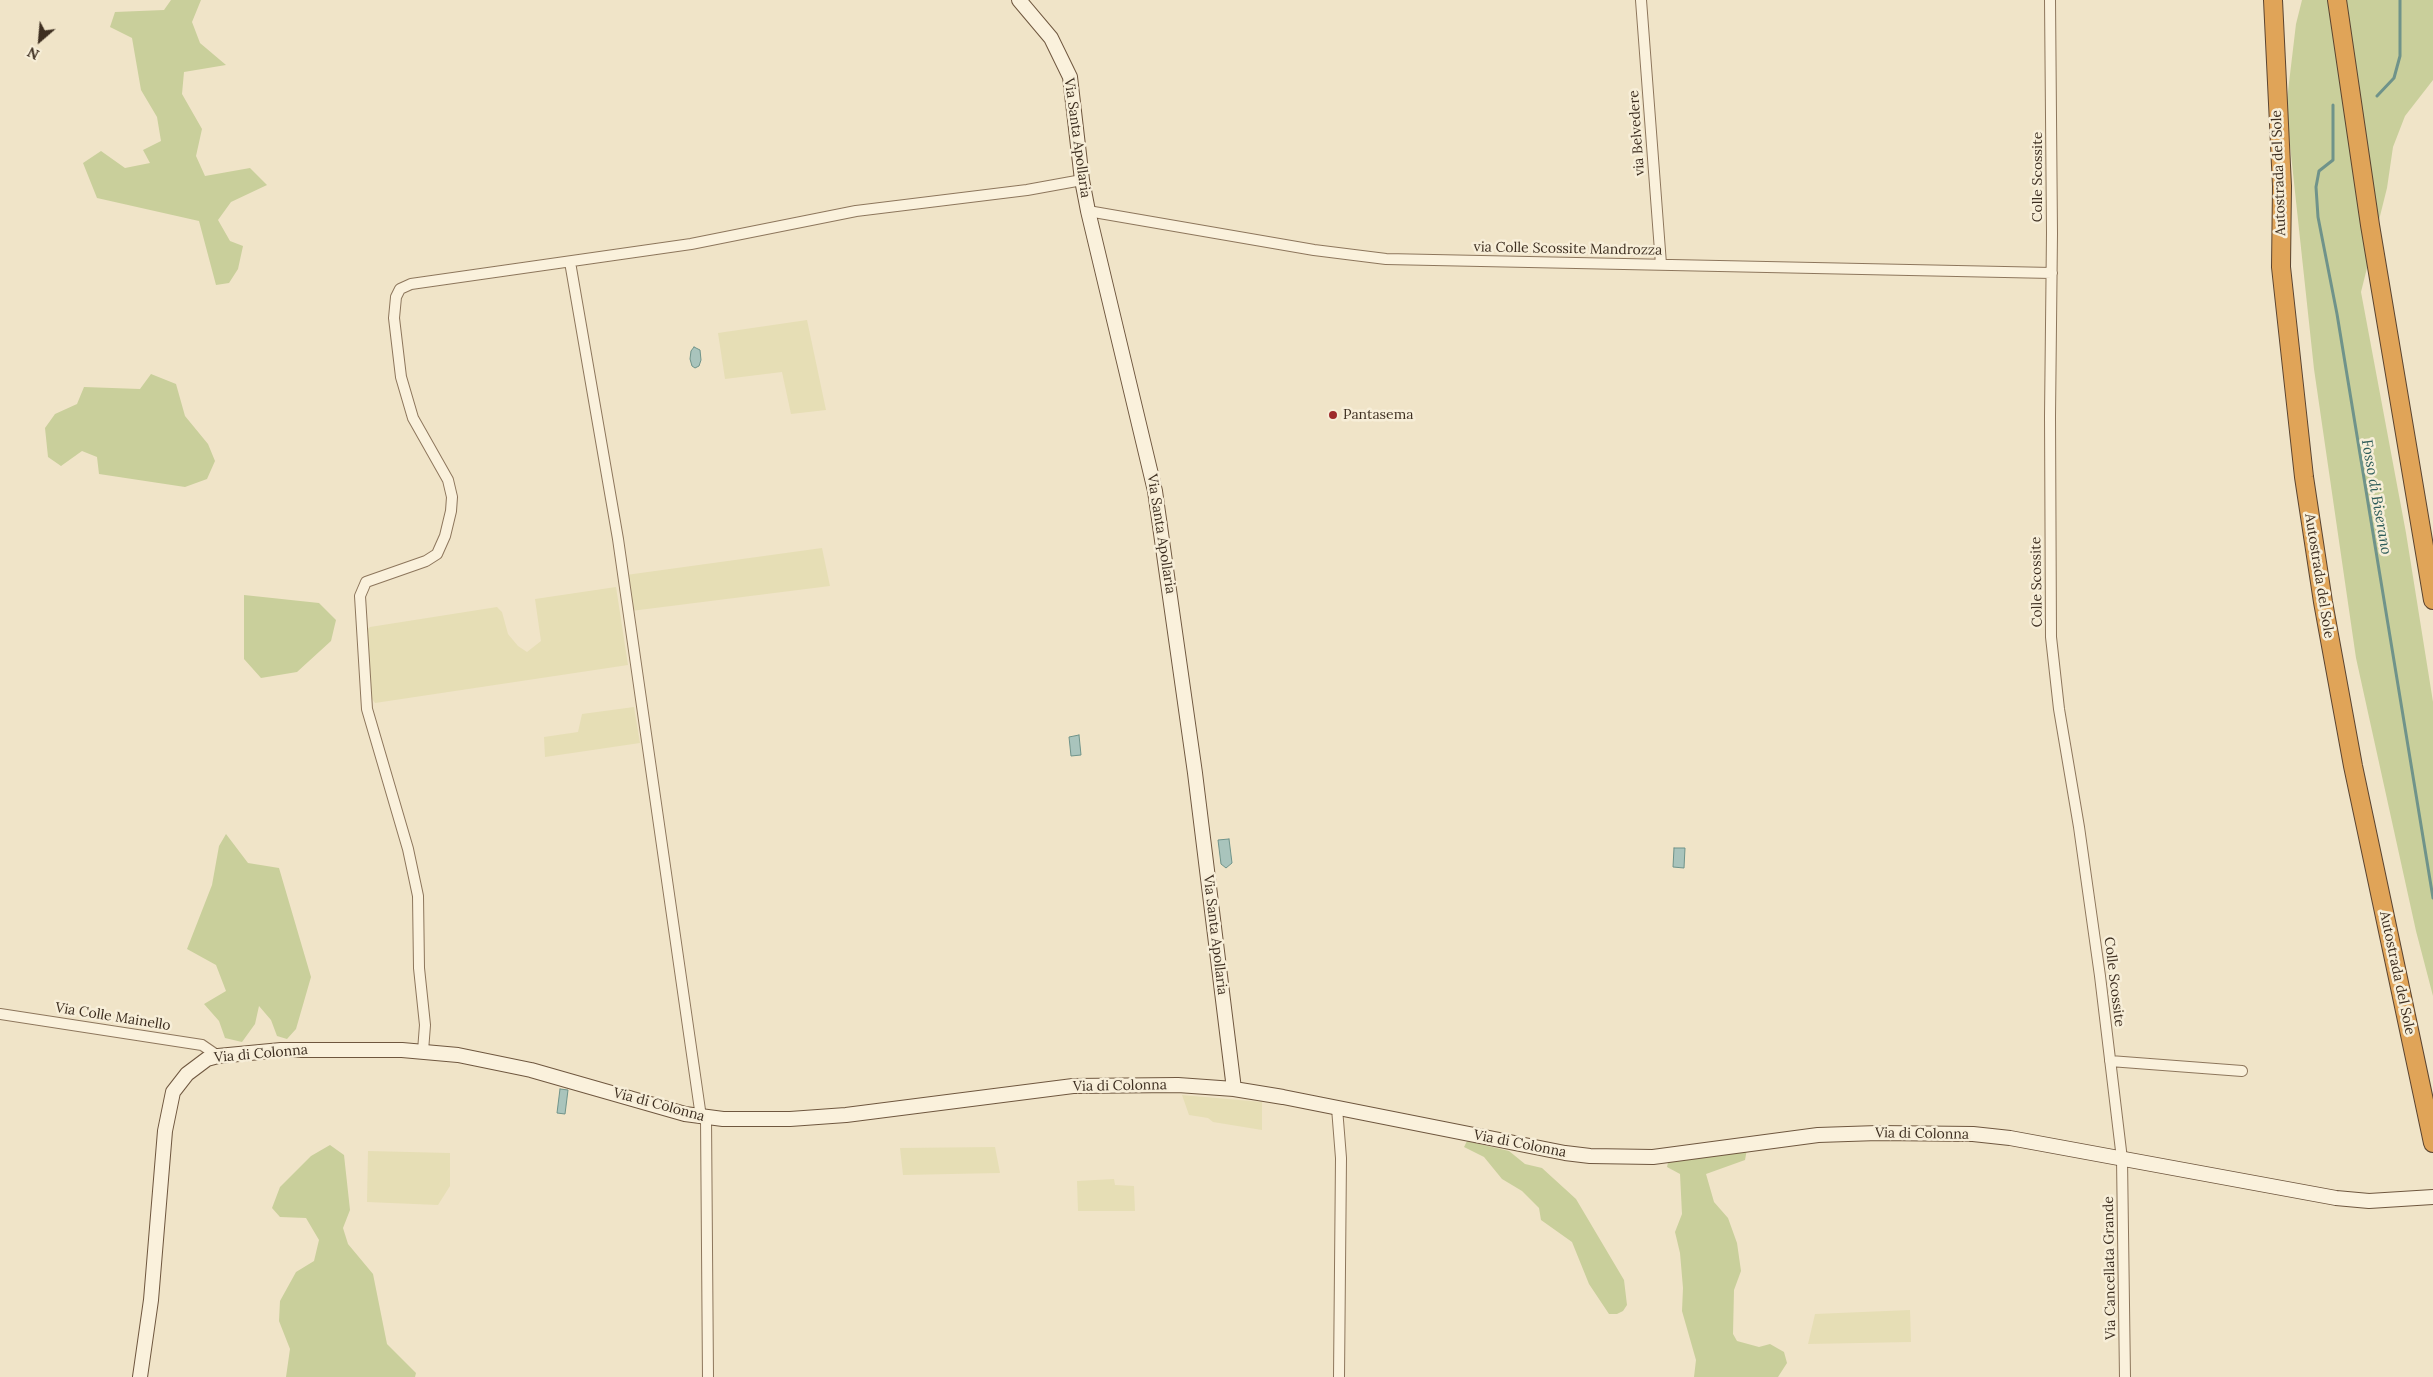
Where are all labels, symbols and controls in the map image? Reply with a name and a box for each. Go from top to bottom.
north arrow [15,15,65,65]
text: N [24,43,42,64]
street label: Via Santa Apollaria [1060,77,1094,199]
street label: via Belvedere [1626,90,1648,176]
street label: Autostrada del Sole [2268,110,2290,236]
street label: Colle Scossite [2030,132,2046,222]
street label: via Colle Scossite Mandrozza [1474,239,1662,259]
place label: Pantasema [1343,407,1413,423]
marker: Pantasema [1327,409,1339,421]
water label: Fosso di Biserano [2357,438,2395,556]
street label: Via Santa Apollaria [1143,473,1179,595]
street label: Autostrada del Sole [2301,512,2337,640]
street label: Colle Scossite [2028,537,2046,627]
street label: Via Santa Apollaria [1199,874,1231,996]
street label: Autostrada del Sole [2376,910,2418,1036]
street label: Colle Scossite [2100,936,2128,1028]
street label: Via Colle Mainello [54,1000,172,1034]
street label: Via di Colonna [213,1042,309,1066]
street label: Via di Colonna [1073,1077,1167,1095]
street label: Via di Colonna [611,1085,707,1125]
street label: Via di Colonna [1875,1125,1969,1143]
street label: Via di Colonna [1472,1127,1568,1161]
street label: Via Cancellata Grande [2100,1196,2120,1340]

